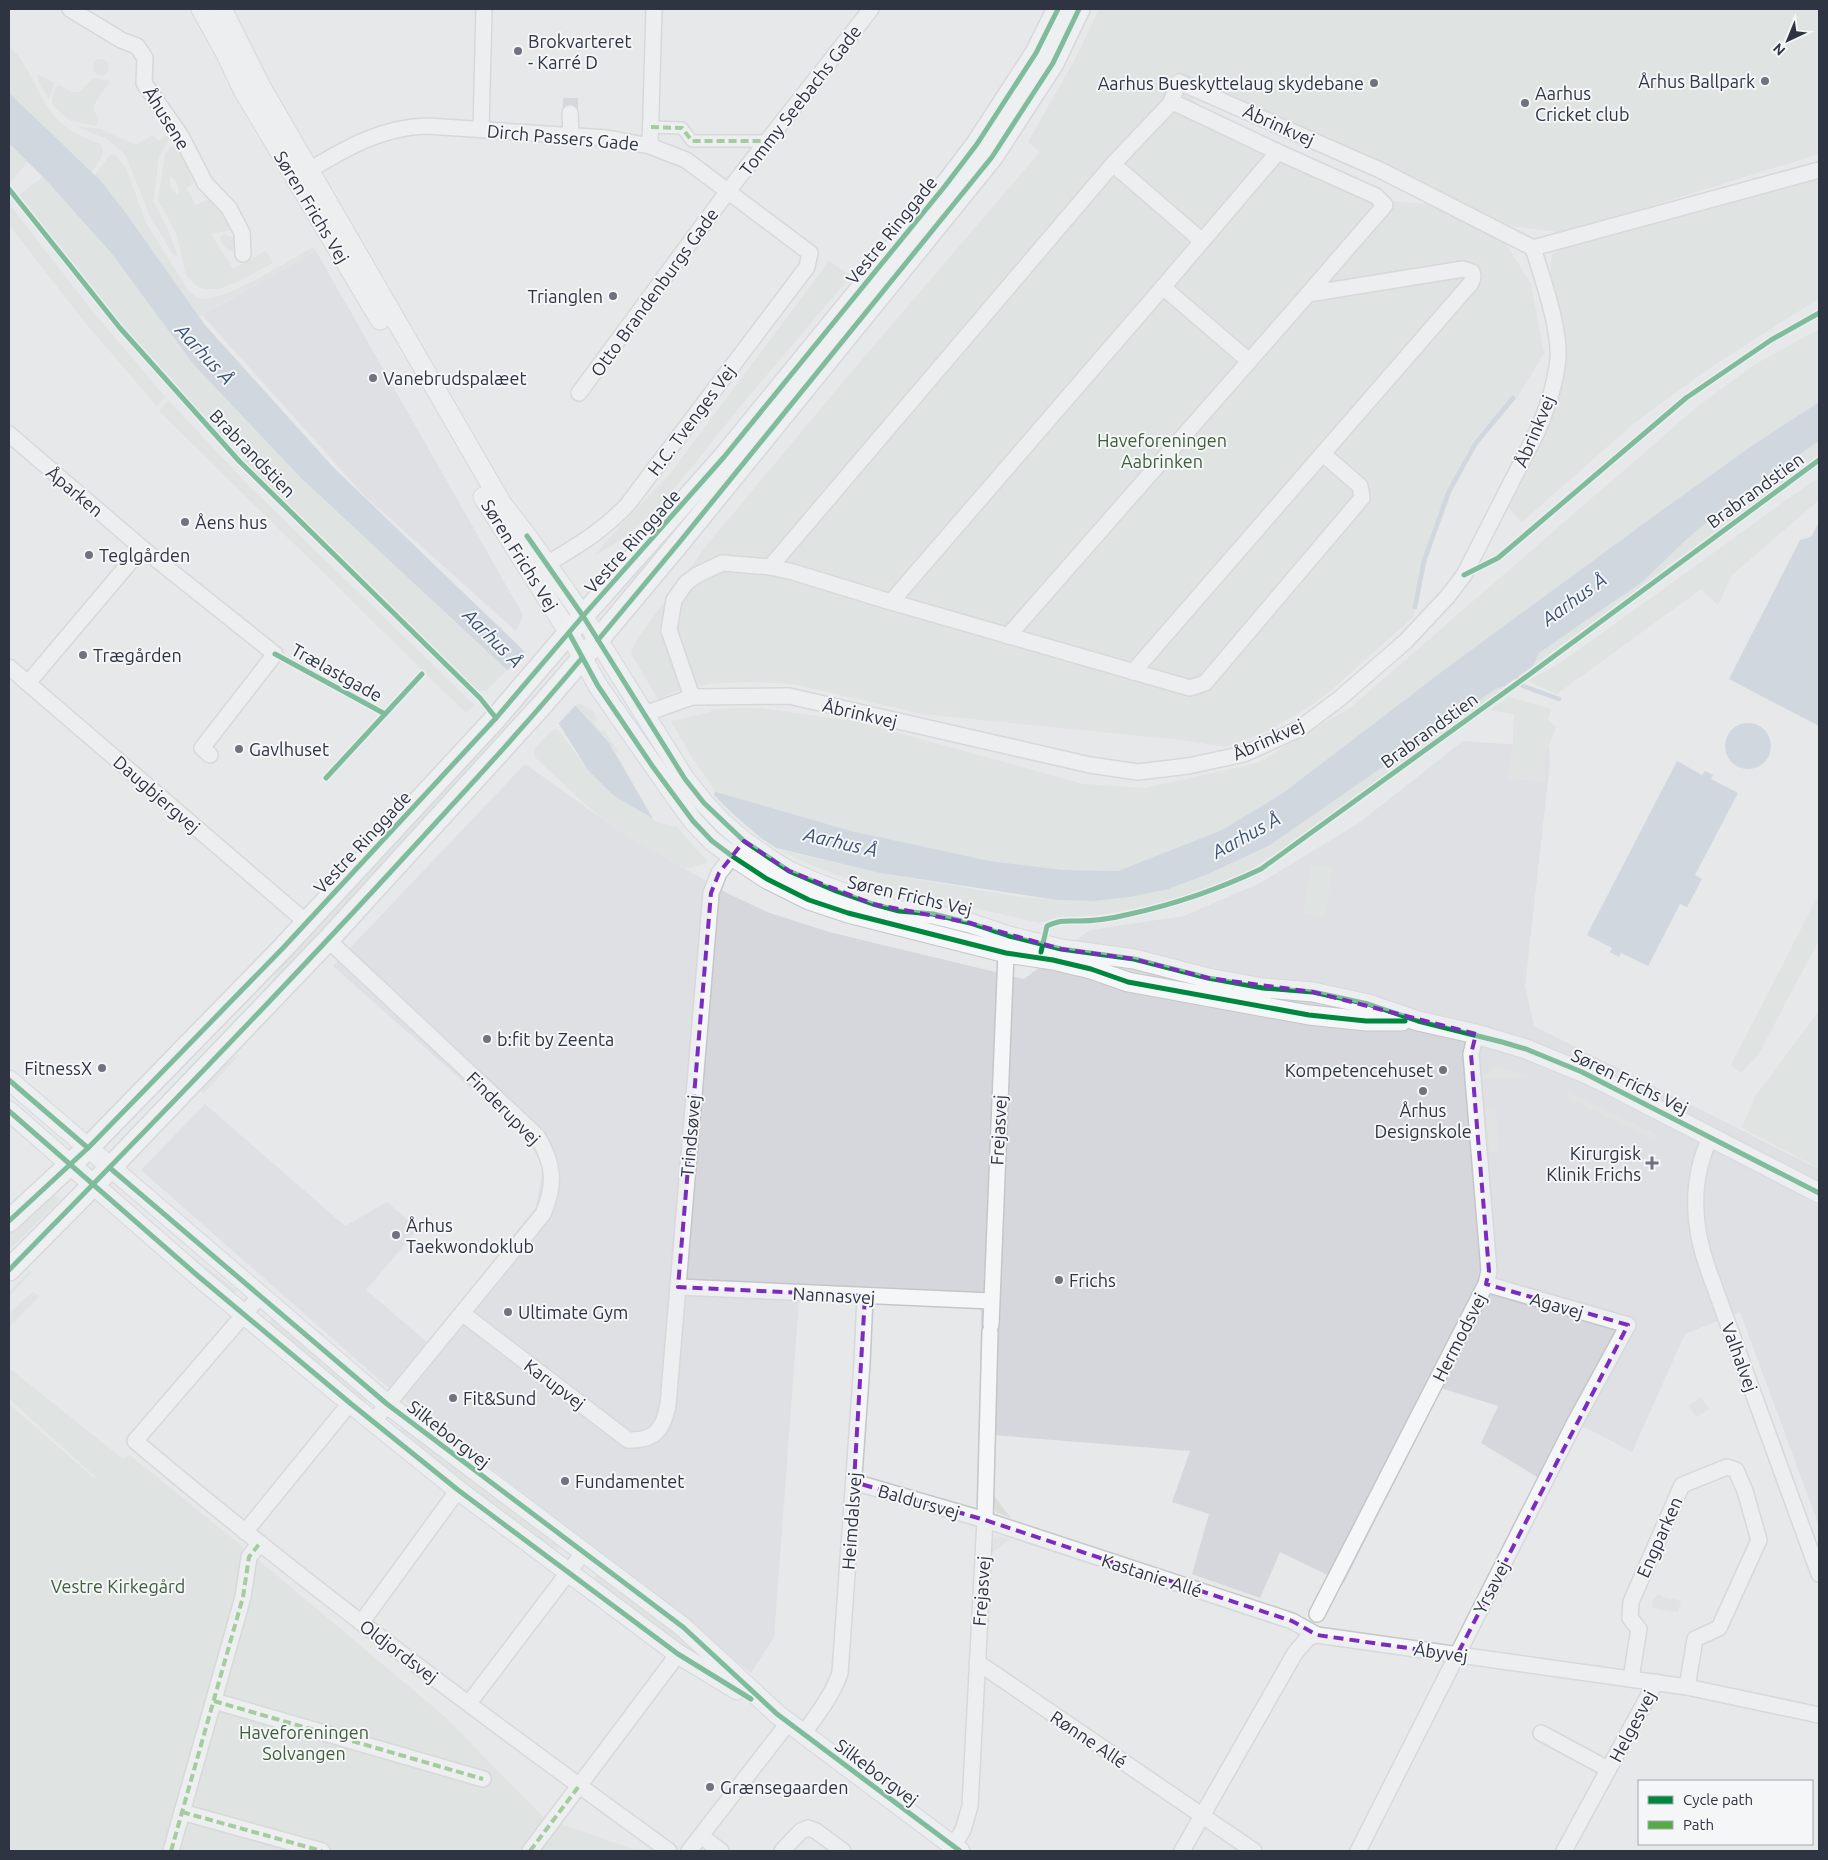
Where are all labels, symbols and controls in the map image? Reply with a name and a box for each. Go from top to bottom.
north arrow [1763,15,1813,65]
street label: Tommy Seebachs Gade [735,21,865,179]
place label: Brokvarteret - Karré D [528,31,632,72]
text: N [1770,40,1788,59]
marker: Brokvarteret - Karré D [512,45,524,57]
place label: Århus Ballpark [1638,71,1755,91]
place label: Aarhus Bueskyttelaug skydebane [1098,73,1364,93]
marker: Århus Ballpark [1759,75,1771,87]
marker: Aarhus Bueskyttelaug skydebane [1368,77,1380,89]
street label: Åhusene [140,83,194,153]
place label: Aarhus Cricket club [1535,83,1629,124]
marker: Aarhus Cricket club [1519,97,1531,109]
street label: Åbrinkvej [1240,100,1318,150]
street label: Dirch Passers Gade [486,120,640,154]
street label: Søren Frichs Vej [271,147,353,267]
street label: Vestre Ringgade [841,172,941,288]
street label: Otto Brandenburgs Gade [586,204,722,380]
place label: Trianglen [528,286,603,306]
marker: Trianglen [607,290,619,302]
water label: Aarhus Å [171,318,239,389]
street label: H.C. Tvenges Vej [643,361,739,479]
place label: Vanebrudspalæet [383,368,527,388]
marker: Vanebrudspalæet [367,372,379,384]
street label: Åbrinkvej [1510,392,1558,470]
street label: Brabrandstien [206,405,300,501]
park label: Haveforeningen Aabrinken [1097,430,1227,471]
street label: Brabrandstien [1703,448,1807,532]
street label: Åparken [43,462,107,520]
street label: Vestre Ringgade [580,485,684,597]
street label: Søren Frichs Vej [478,496,562,614]
place label: Åens hus [195,512,267,532]
marker: Åens hus [179,516,191,528]
place label: Teglgården [99,545,190,565]
marker: Teglgården [83,549,95,561]
water label: Aarhus Å [1536,568,1611,631]
water label: Aarhus Å [458,603,527,672]
street label: Trælastgade [288,639,386,705]
place label: Trægården [93,645,182,665]
marker: Trægården [77,649,89,661]
street label: Brabrandstien [1377,688,1481,772]
street label: Åbrinkvej [821,695,899,731]
street label: Åbrinkvej [1229,714,1307,764]
place label: Gavlhuset [249,739,329,759]
marker: Gavlhuset [233,743,245,755]
street label: Daugbjergvej [110,751,204,837]
street label: Vestre Ringgade [309,787,415,897]
water label: Aarhus Å [1207,807,1284,863]
water label: Aarhus Å [801,823,880,861]
street label: Søren Frichs Vej [846,871,974,919]
place label: b:fit by Zeenta [497,1029,614,1049]
marker: b:fit by Zeenta [481,1033,493,1045]
street label: Søren Frichs Vej [1568,1044,1692,1118]
place label: FitnessX [24,1058,92,1078]
place label: Kompetencehuset [1285,1060,1433,1080]
marker: FitnessX [96,1062,108,1074]
marker: Kompetencehuset [1437,1064,1449,1076]
street label: Finderupvej [463,1067,545,1149]
marker: Århus Designskole [1417,1085,1429,1097]
street label: Trindsøvej [676,1094,704,1178]
street label: Frejasvej [986,1094,1010,1166]
place label: Århus Designskole [1374,1100,1472,1141]
place label: Kirurgisk Klinik Frichs [1546,1143,1641,1184]
marker: Kirurgisk Klinik Frichs [1645,1156,1659,1170]
place label: Århus Taekwondoklub [406,1215,534,1256]
marker: Århus Taekwondoklub [390,1229,402,1241]
place label: Frichs [1069,1270,1116,1290]
marker: Frichs [1053,1274,1065,1286]
street label: Nannasvej [792,1283,876,1307]
street label: Agavej [1528,1288,1586,1322]
street label: Hermodsvej [1428,1289,1490,1385]
place label: Ultimate Gym [518,1302,628,1322]
marker: Ultimate Gym [502,1306,514,1318]
street label: Valhalvej [1718,1320,1762,1394]
street label: Karupvej [521,1355,589,1413]
place label: Fit&Sund [463,1388,536,1408]
marker: Fit&Sund [447,1392,459,1404]
street label: Silkeborgvej [404,1396,494,1472]
place label: Fundamentet [575,1471,684,1491]
street label: Heimdalsvej [838,1472,864,1570]
marker: Fundamentet [559,1475,571,1487]
street label: Baldursvej [876,1480,962,1522]
street label: Engparken [1632,1494,1686,1580]
street label: Kastanie Allé [1099,1549,1205,1601]
street label: Frejasvej [969,1555,993,1627]
street label: Yrsavej [1469,1557,1513,1617]
park label: Vestre Kirkegård [51,1576,185,1596]
street label: Oldjordsvej [356,1615,442,1687]
street label: Åbyvej [1413,1638,1469,1666]
street label: Helgesvej [1605,1687,1659,1765]
street label: Rønne Allé [1047,1706,1131,1772]
park label: Haveforeningen Solvangen [239,1722,369,1763]
street label: Silkeborgvej [832,1734,922,1810]
place label: Grænsegaarden [720,1777,849,1797]
legend [1638,1780,1813,1845]
marker: Grænsegaarden [704,1781,716,1793]
text: Cycle path [1683,1791,1753,1808]
text: Path [1683,1816,1714,1833]

